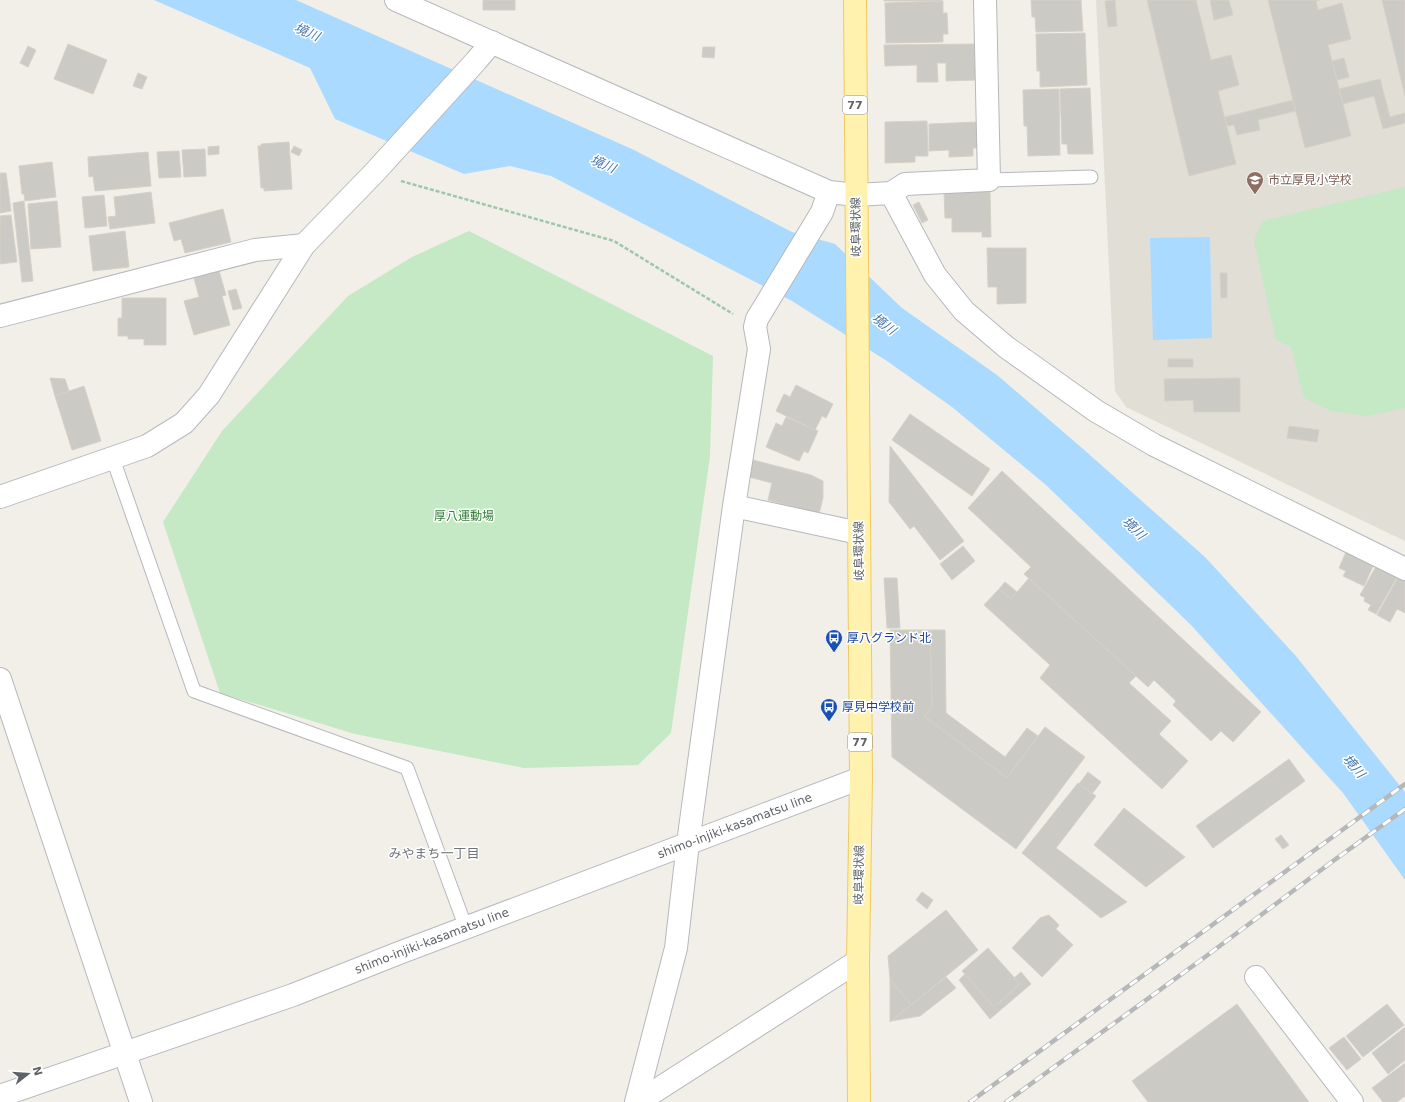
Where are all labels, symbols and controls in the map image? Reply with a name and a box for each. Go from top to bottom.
water label: 境川 [292,20,324,45]
road number: 77 [843,96,867,114]
water label: 境川 [588,152,620,177]
school or university icon: 市立厚見小学校 [1245,170,1265,195]
place label: 市立厚見小学校 [1268,173,1352,187]
street label: 岐阜環状線 [848,197,864,257]
water label: 境川 [869,310,900,339]
park label: 厚八運動場 [434,509,494,523]
water label: 境川 [1119,514,1150,544]
street label: 岐阜環状線 [851,521,867,581]
bus stop icon: 厚八グランド北 [824,628,844,653]
place label: 厚八グランド北 [847,631,931,645]
bus stop icon: 厚見中学校前 [819,697,839,722]
place label: 厚見中学校前 [842,700,914,714]
road number: 77 [848,733,872,751]
water label: 境川 [1340,751,1369,782]
street label: shimo-injiki-kasamatsu line [656,790,814,861]
street label: 岐阜環状線 [851,845,867,905]
district label: みやまち一丁目 [388,846,480,861]
street label: shimo-injiki-kasamatsu line [353,905,511,977]
north arrow [8,1054,48,1094]
text: N [30,1065,45,1078]

